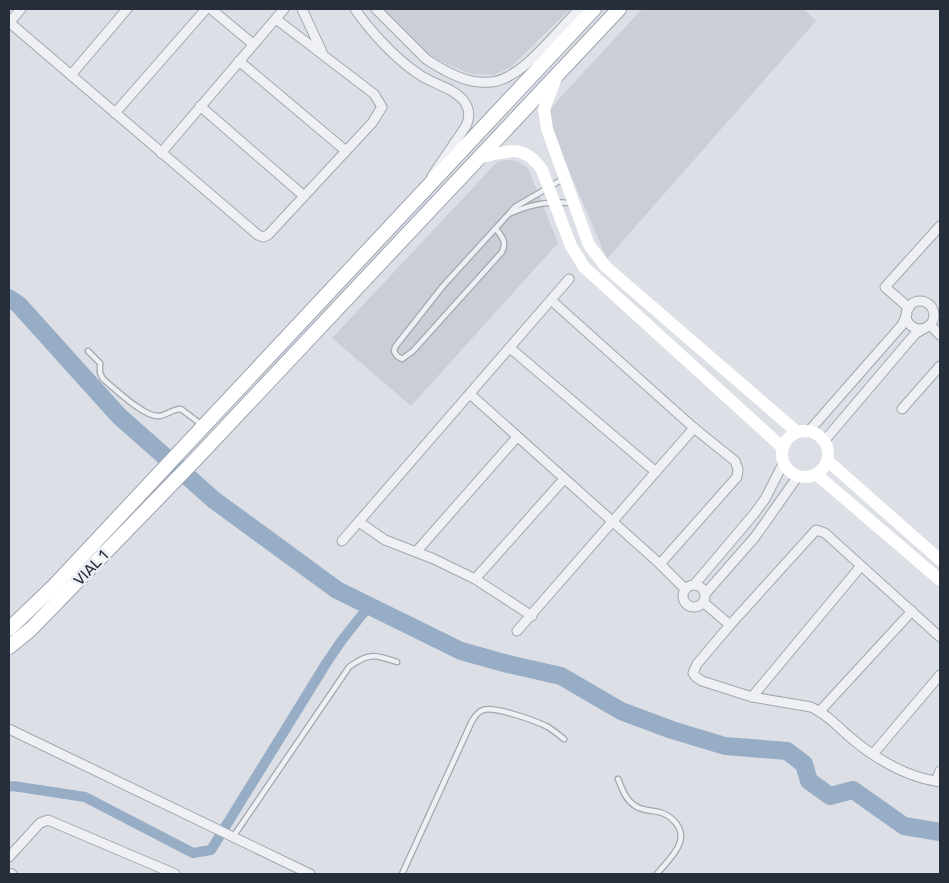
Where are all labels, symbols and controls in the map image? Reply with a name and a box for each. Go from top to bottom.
street label: VIAL 1 [70,547,112,589]

